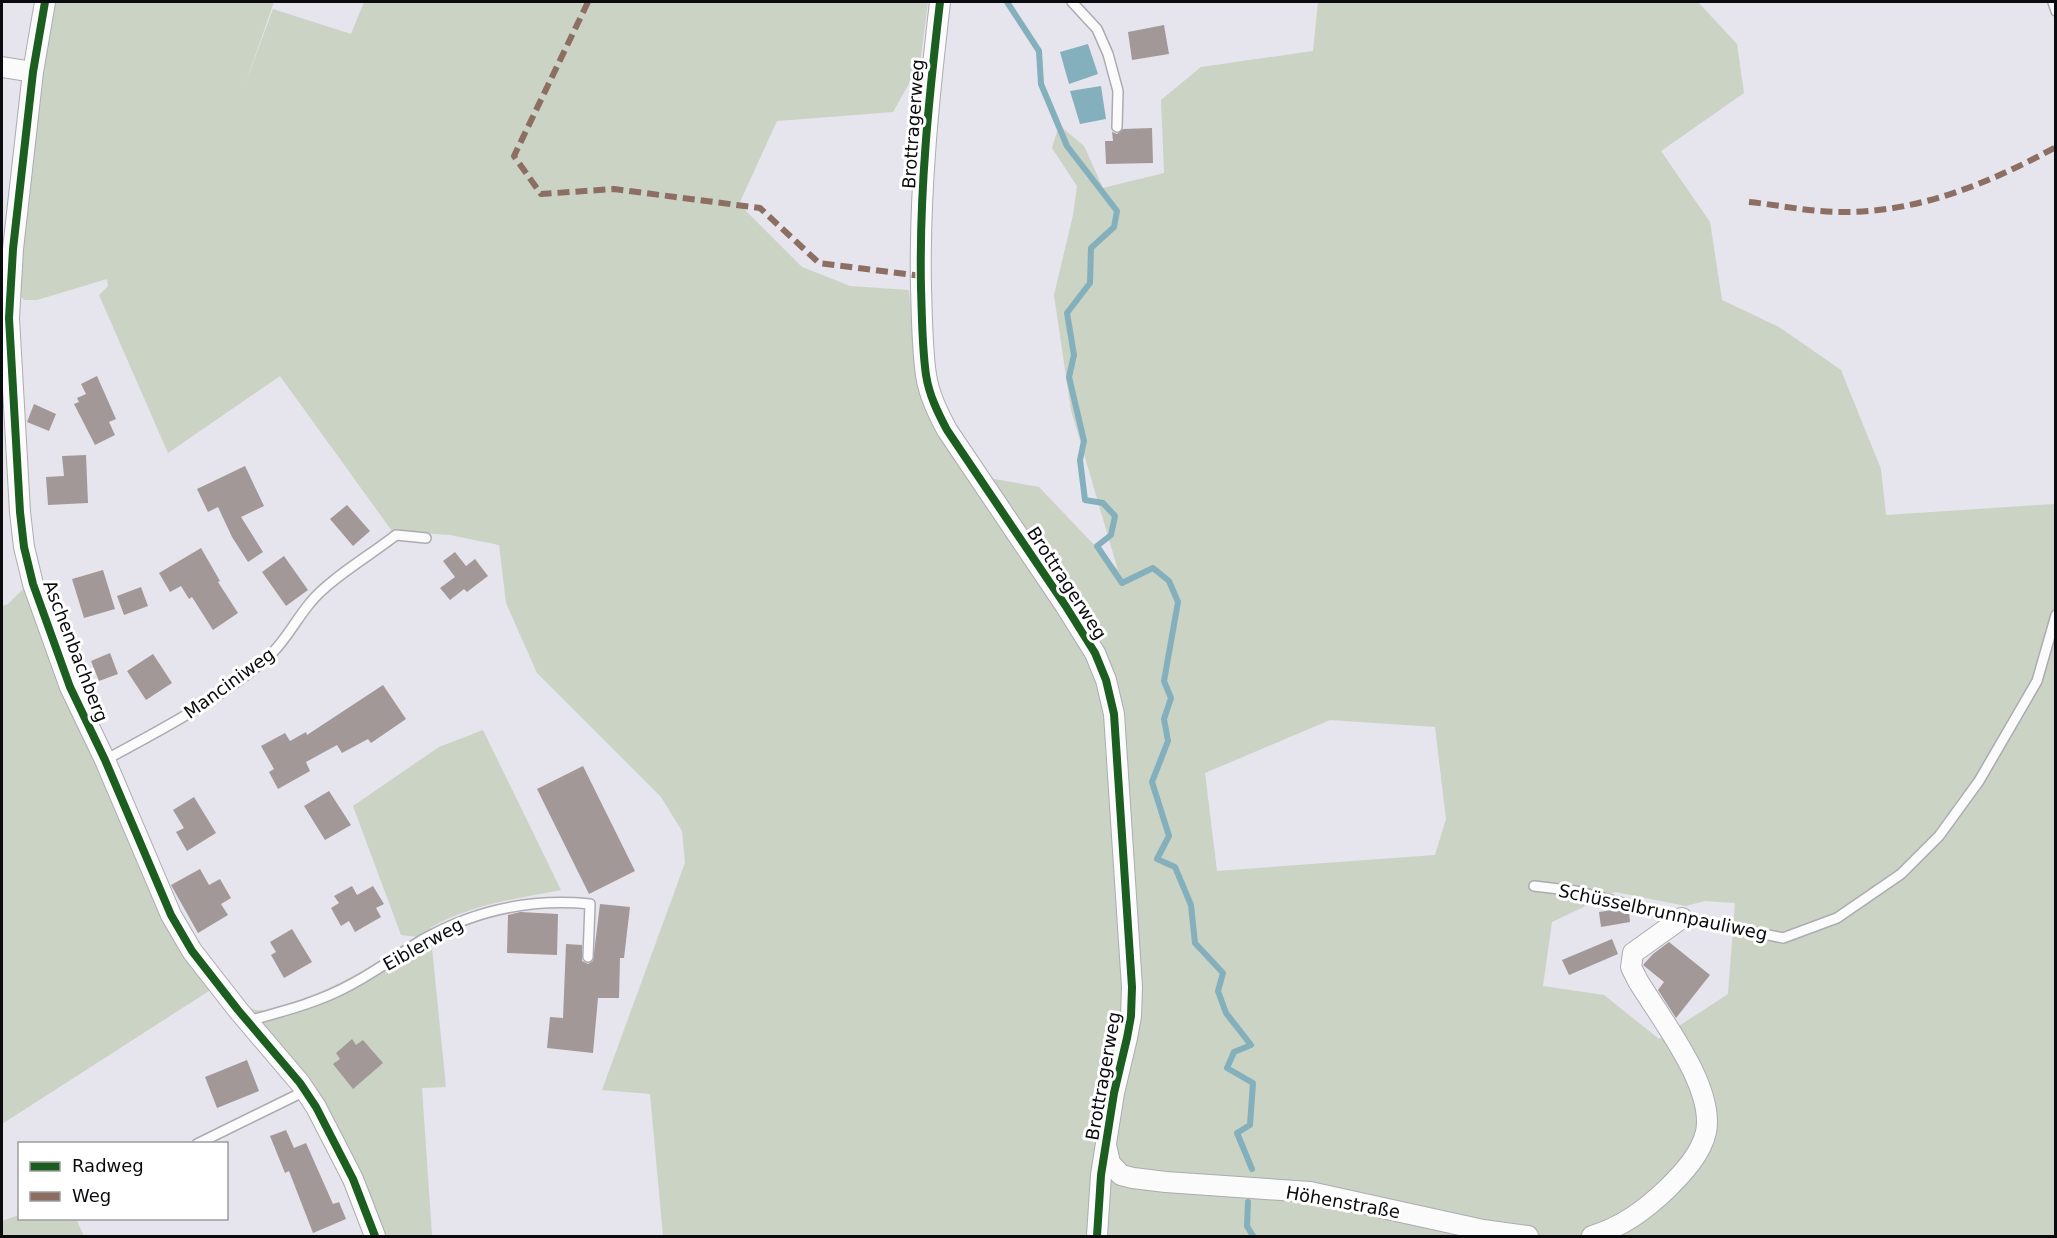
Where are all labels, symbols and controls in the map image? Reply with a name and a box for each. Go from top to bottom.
street label: Brottragerweg [898,58,928,190]
street label: Brottragerweg [1023,523,1111,643]
street label: Aschenbachberg [39,577,113,725]
street label: Manciniweg [180,643,278,723]
street label: Schüsselbrunnpauliweg [1557,880,1769,944]
street label: Eiblerweg [379,913,467,975]
street label: Brottragerweg [1081,1010,1125,1142]
legend [18,1142,228,1220]
text: Radweg [72,1155,144,1176]
street label: Höhenstraße [1284,1182,1402,1222]
text: Weg [72,1185,111,1206]

